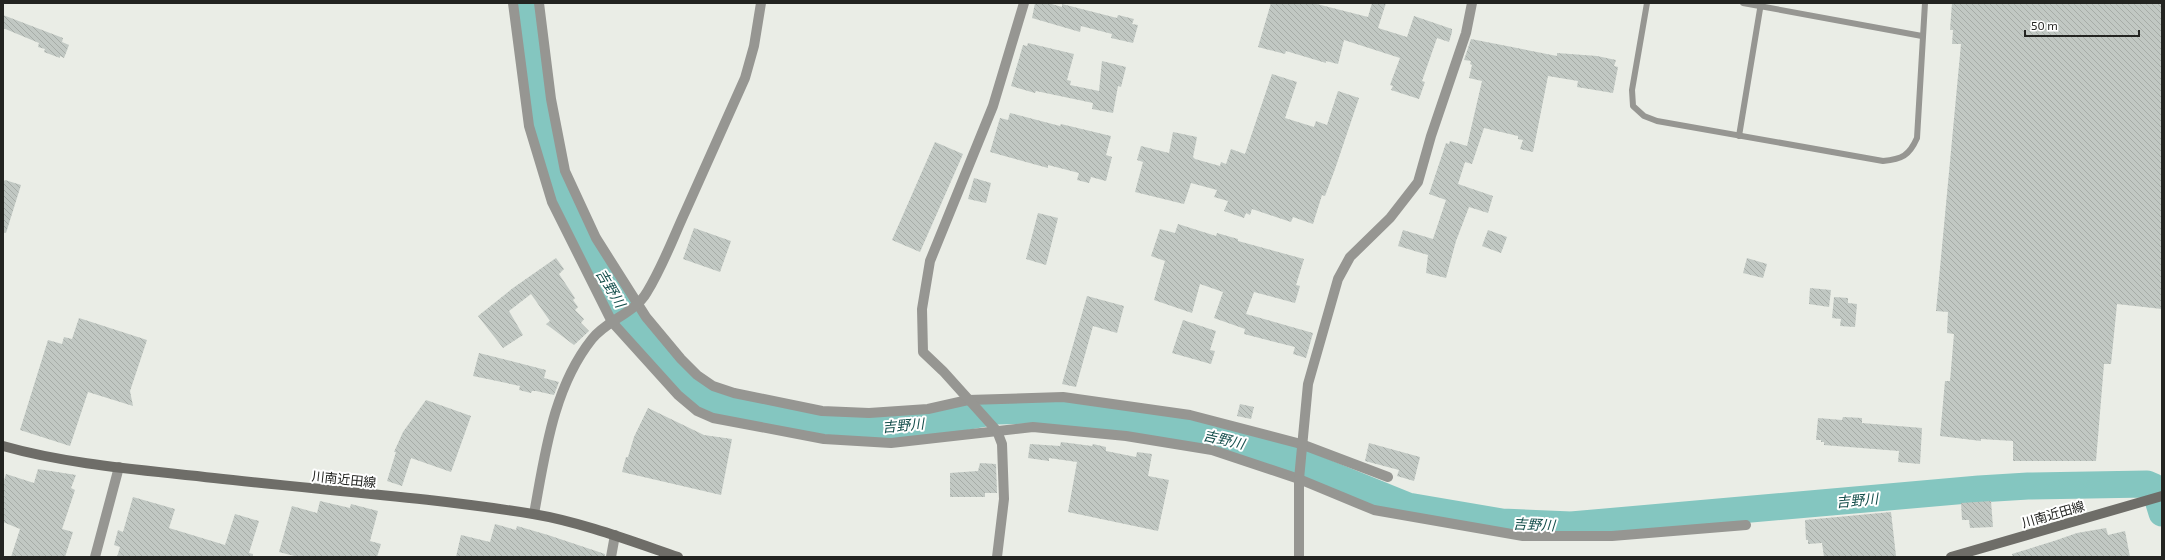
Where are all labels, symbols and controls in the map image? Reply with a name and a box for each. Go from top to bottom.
scale bar [2025,12,2139,38]
text: 50 m [2031,18,2058,32]
water label: 吉野川 [593,266,630,312]
water label: 吉野川 [881,415,927,435]
water label: 吉野川 [1202,426,1248,452]
street label: 川南近田線 [311,468,377,490]
water label: 吉野川 [1835,490,1881,510]
street label: 川南近田線 [2020,497,2086,531]
water label: 吉野川 [1513,514,1557,534]

